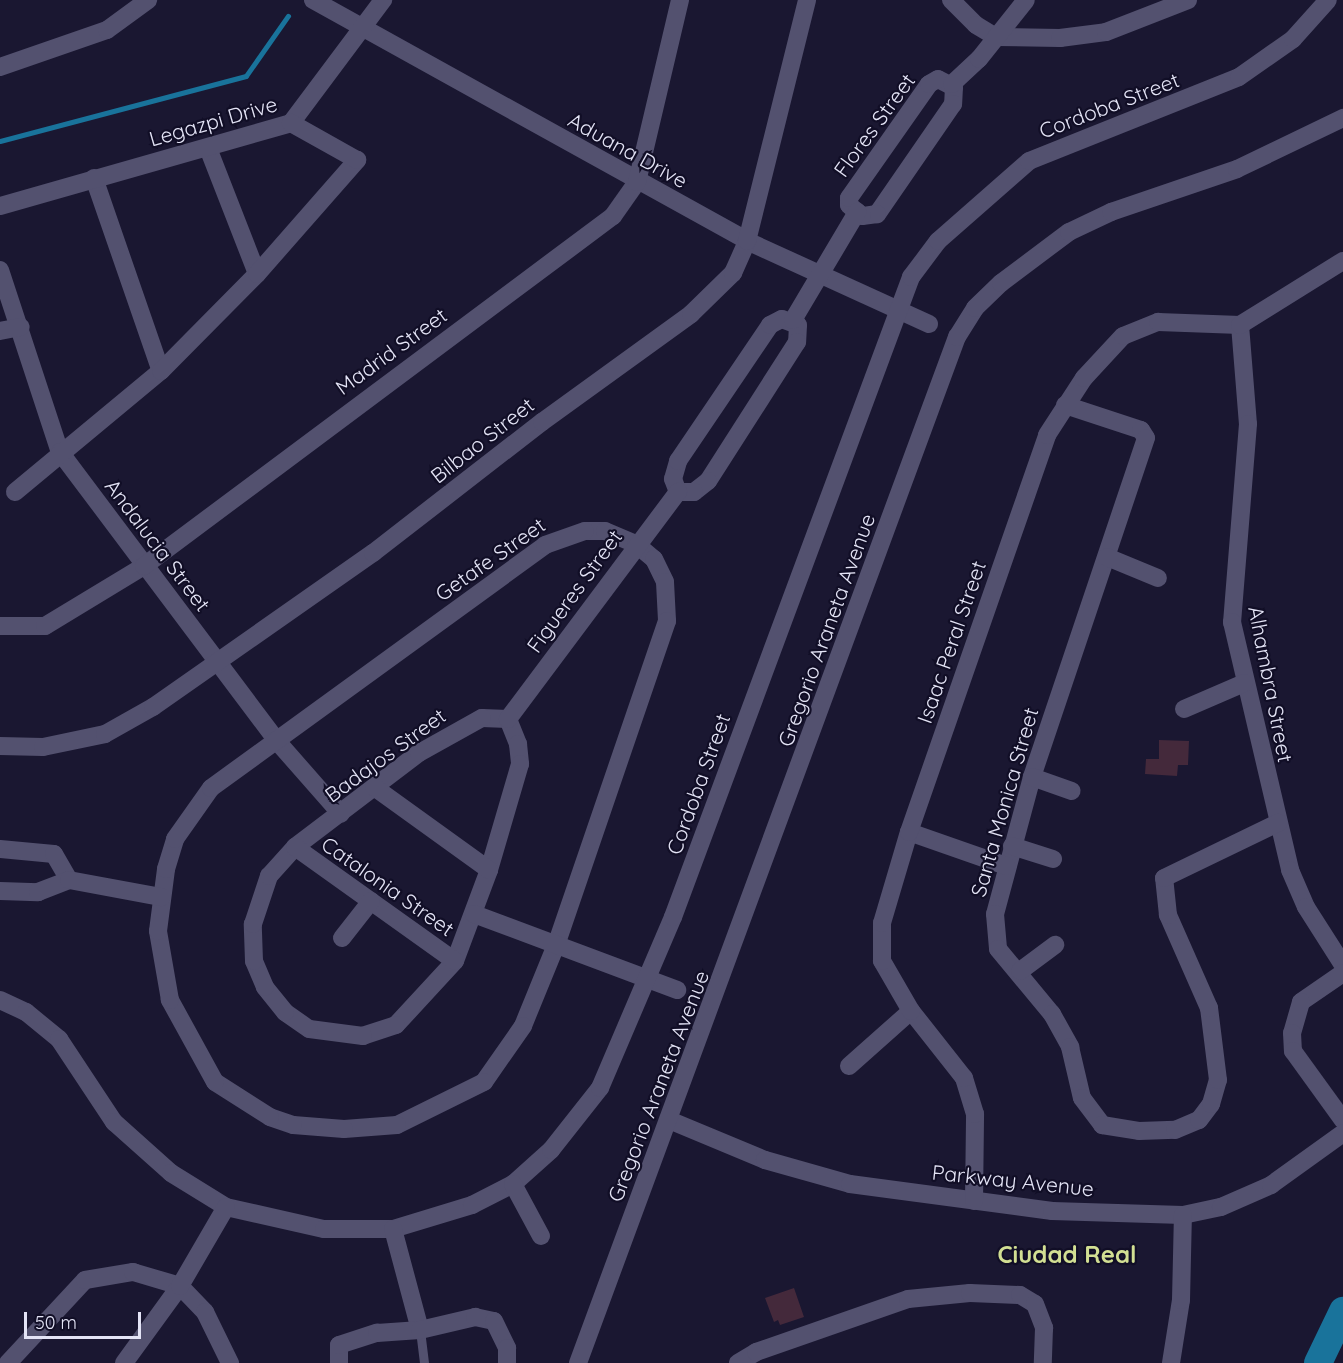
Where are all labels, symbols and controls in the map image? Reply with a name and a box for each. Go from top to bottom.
street label: Cordoba Street [1035,67,1183,143]
street label: Flores Street [828,68,920,182]
street label: Legazpi Drive [146,91,280,151]
street label: Aduana Drive [564,107,692,193]
street label: Madrid Street [331,302,451,400]
street label: Bilbao Street [425,392,539,488]
street label: Andalucia Street [100,474,216,616]
street label: Gregorio Araneta Avenue [772,510,880,750]
street label: Getafe Street [430,512,550,606]
street label: Figueres Street [521,525,627,657]
street label: Isaac Peral Street [911,557,991,727]
street label: Alhambra Street [1243,604,1299,764]
street label: Badajos Street [320,703,450,807]
street label: Santa Monica Street [965,704,1043,900]
street label: Cordoba Street [661,710,735,858]
street label: Catalonia Street [317,831,459,941]
street label: Gregorio Araneta Avenue [602,967,714,1205]
street label: Parkway Avenue [931,1159,1095,1201]
district label: Ciudad Real [998,1241,1136,1269]
scale bar [27,1300,144,1338]
text: 50 m [35,1311,77,1334]

